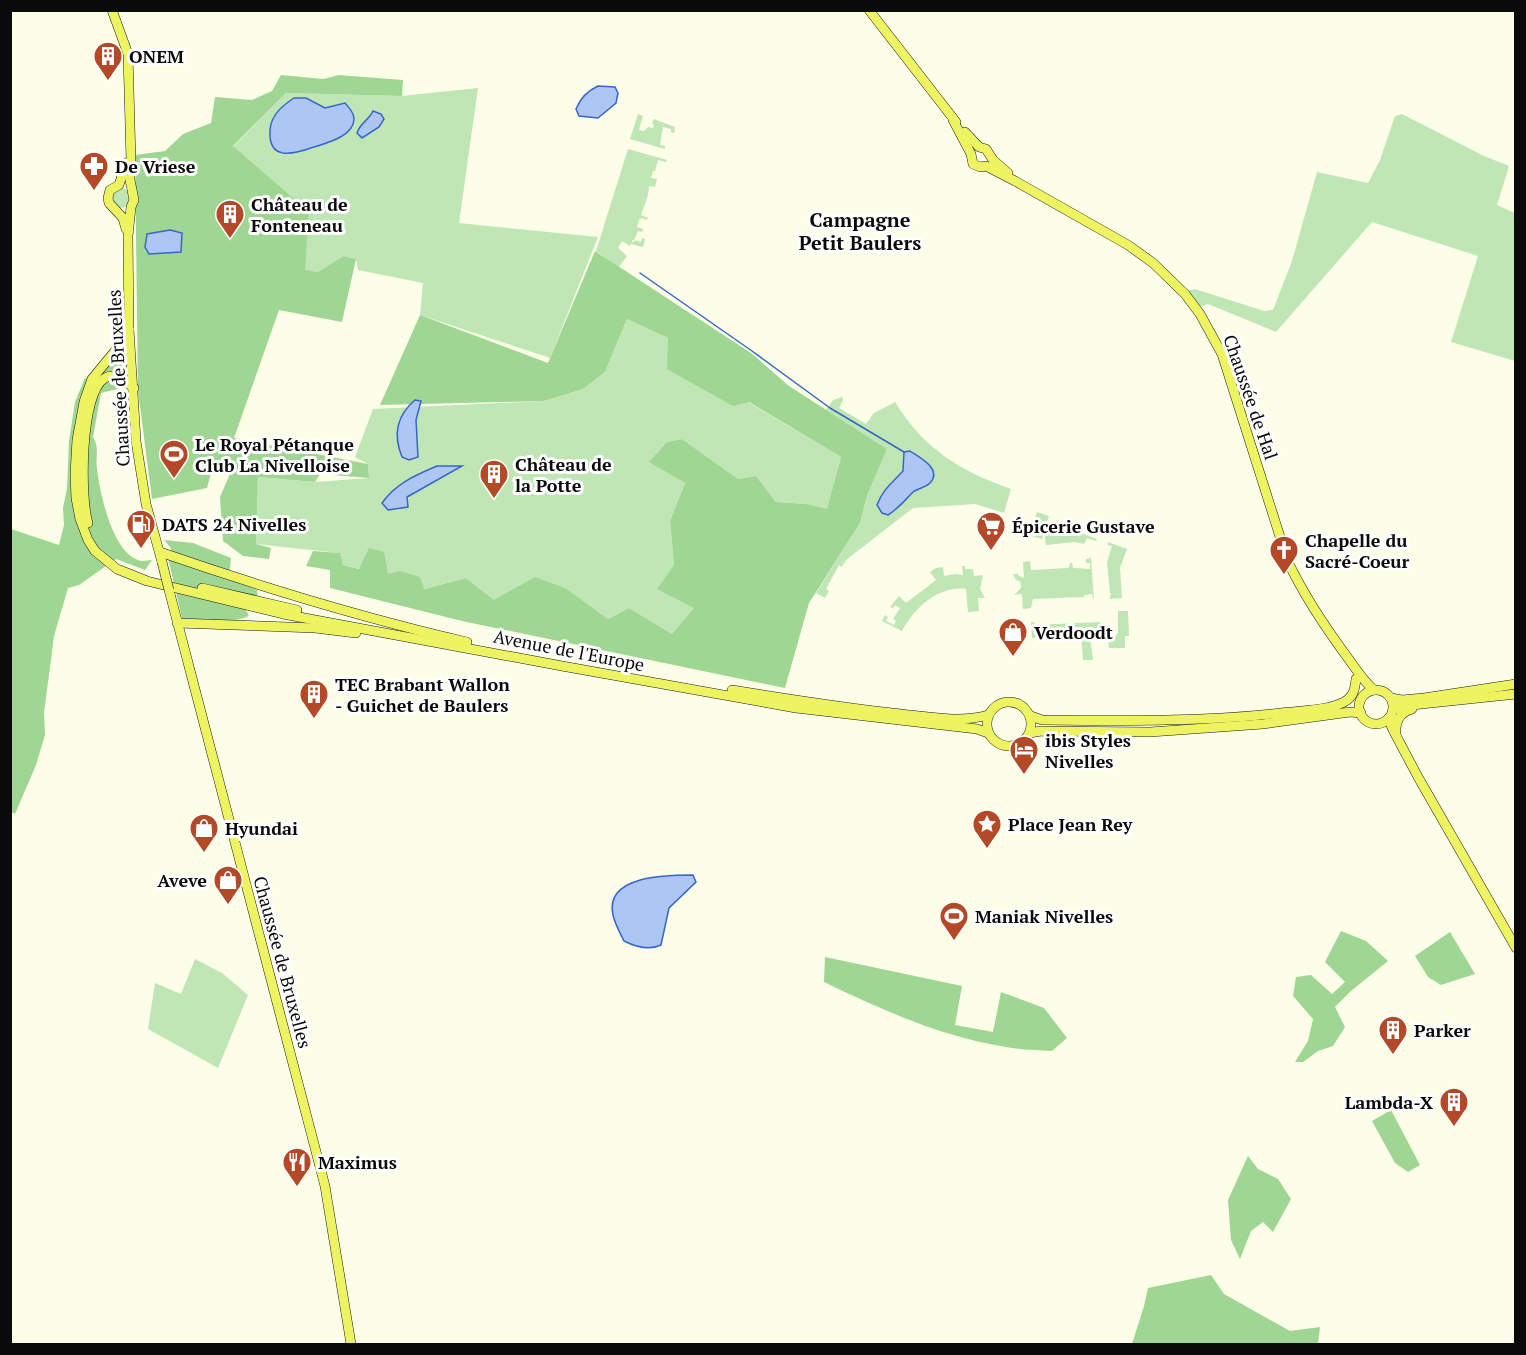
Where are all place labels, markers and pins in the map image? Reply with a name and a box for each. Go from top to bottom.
building icon: ONEM [92,40,124,82]
place label: ONEM [129,44,184,68]
pharmacy icon: De Vriese [78,150,110,192]
place label: De Vriese [115,154,196,178]
place label: Château de Fonteneau [251,192,348,237]
building icon: Château de Fonteneau [214,198,246,240]
place label: Le Royal Pétanque Club La Nivelloise [195,432,354,477]
sports icon: Le Royal Pétanque Club La Nivelloise [158,438,190,480]
place label: Château de la Potte [515,452,612,497]
building icon: Château de la Potte [478,458,510,500]
fuel station icon: DATS 24 Nivelles [125,508,157,550]
supermarket icon: Épicerie Gustave [975,510,1007,552]
place label: DATS 24 Nivelles [162,512,306,536]
place label: Épicerie Gustave [1012,514,1155,538]
place label: Chapelle du Sacré-Coeur [1305,528,1410,573]
church icon: Chapelle du Sacré-Coeur [1268,534,1300,576]
shop icon: Verdoodt [997,616,1029,658]
place label: Verdoodt [1034,620,1113,644]
place label: TEC Brabant Wallon - Guichet de Baulers [335,672,510,717]
building icon: TEC Brabant Wallon - Guichet de Baulers [298,678,330,720]
place label: ibis Styles Nivelles [1045,728,1131,773]
hotel icon: ibis Styles Nivelles [1008,734,1040,776]
place icon: Place Jean Rey [971,808,1003,850]
shop icon: Hyundai [188,812,220,854]
place label: Place Jean Rey [1008,812,1133,836]
place label: Hyundai [225,816,298,840]
shop icon: Aveve [212,864,244,906]
place label: Aveve [157,868,207,892]
sports icon: Maniak Nivelles [938,900,970,942]
place label: Maniak Nivelles [975,904,1113,928]
building icon: Parker [1377,1014,1409,1056]
place label: Parker [1414,1018,1471,1042]
building icon: Lambda-X [1438,1086,1470,1128]
place label: Lambda-X [1345,1090,1433,1114]
restaurant icon: Maximus [281,1146,313,1188]
place label: Maximus [318,1150,397,1174]

